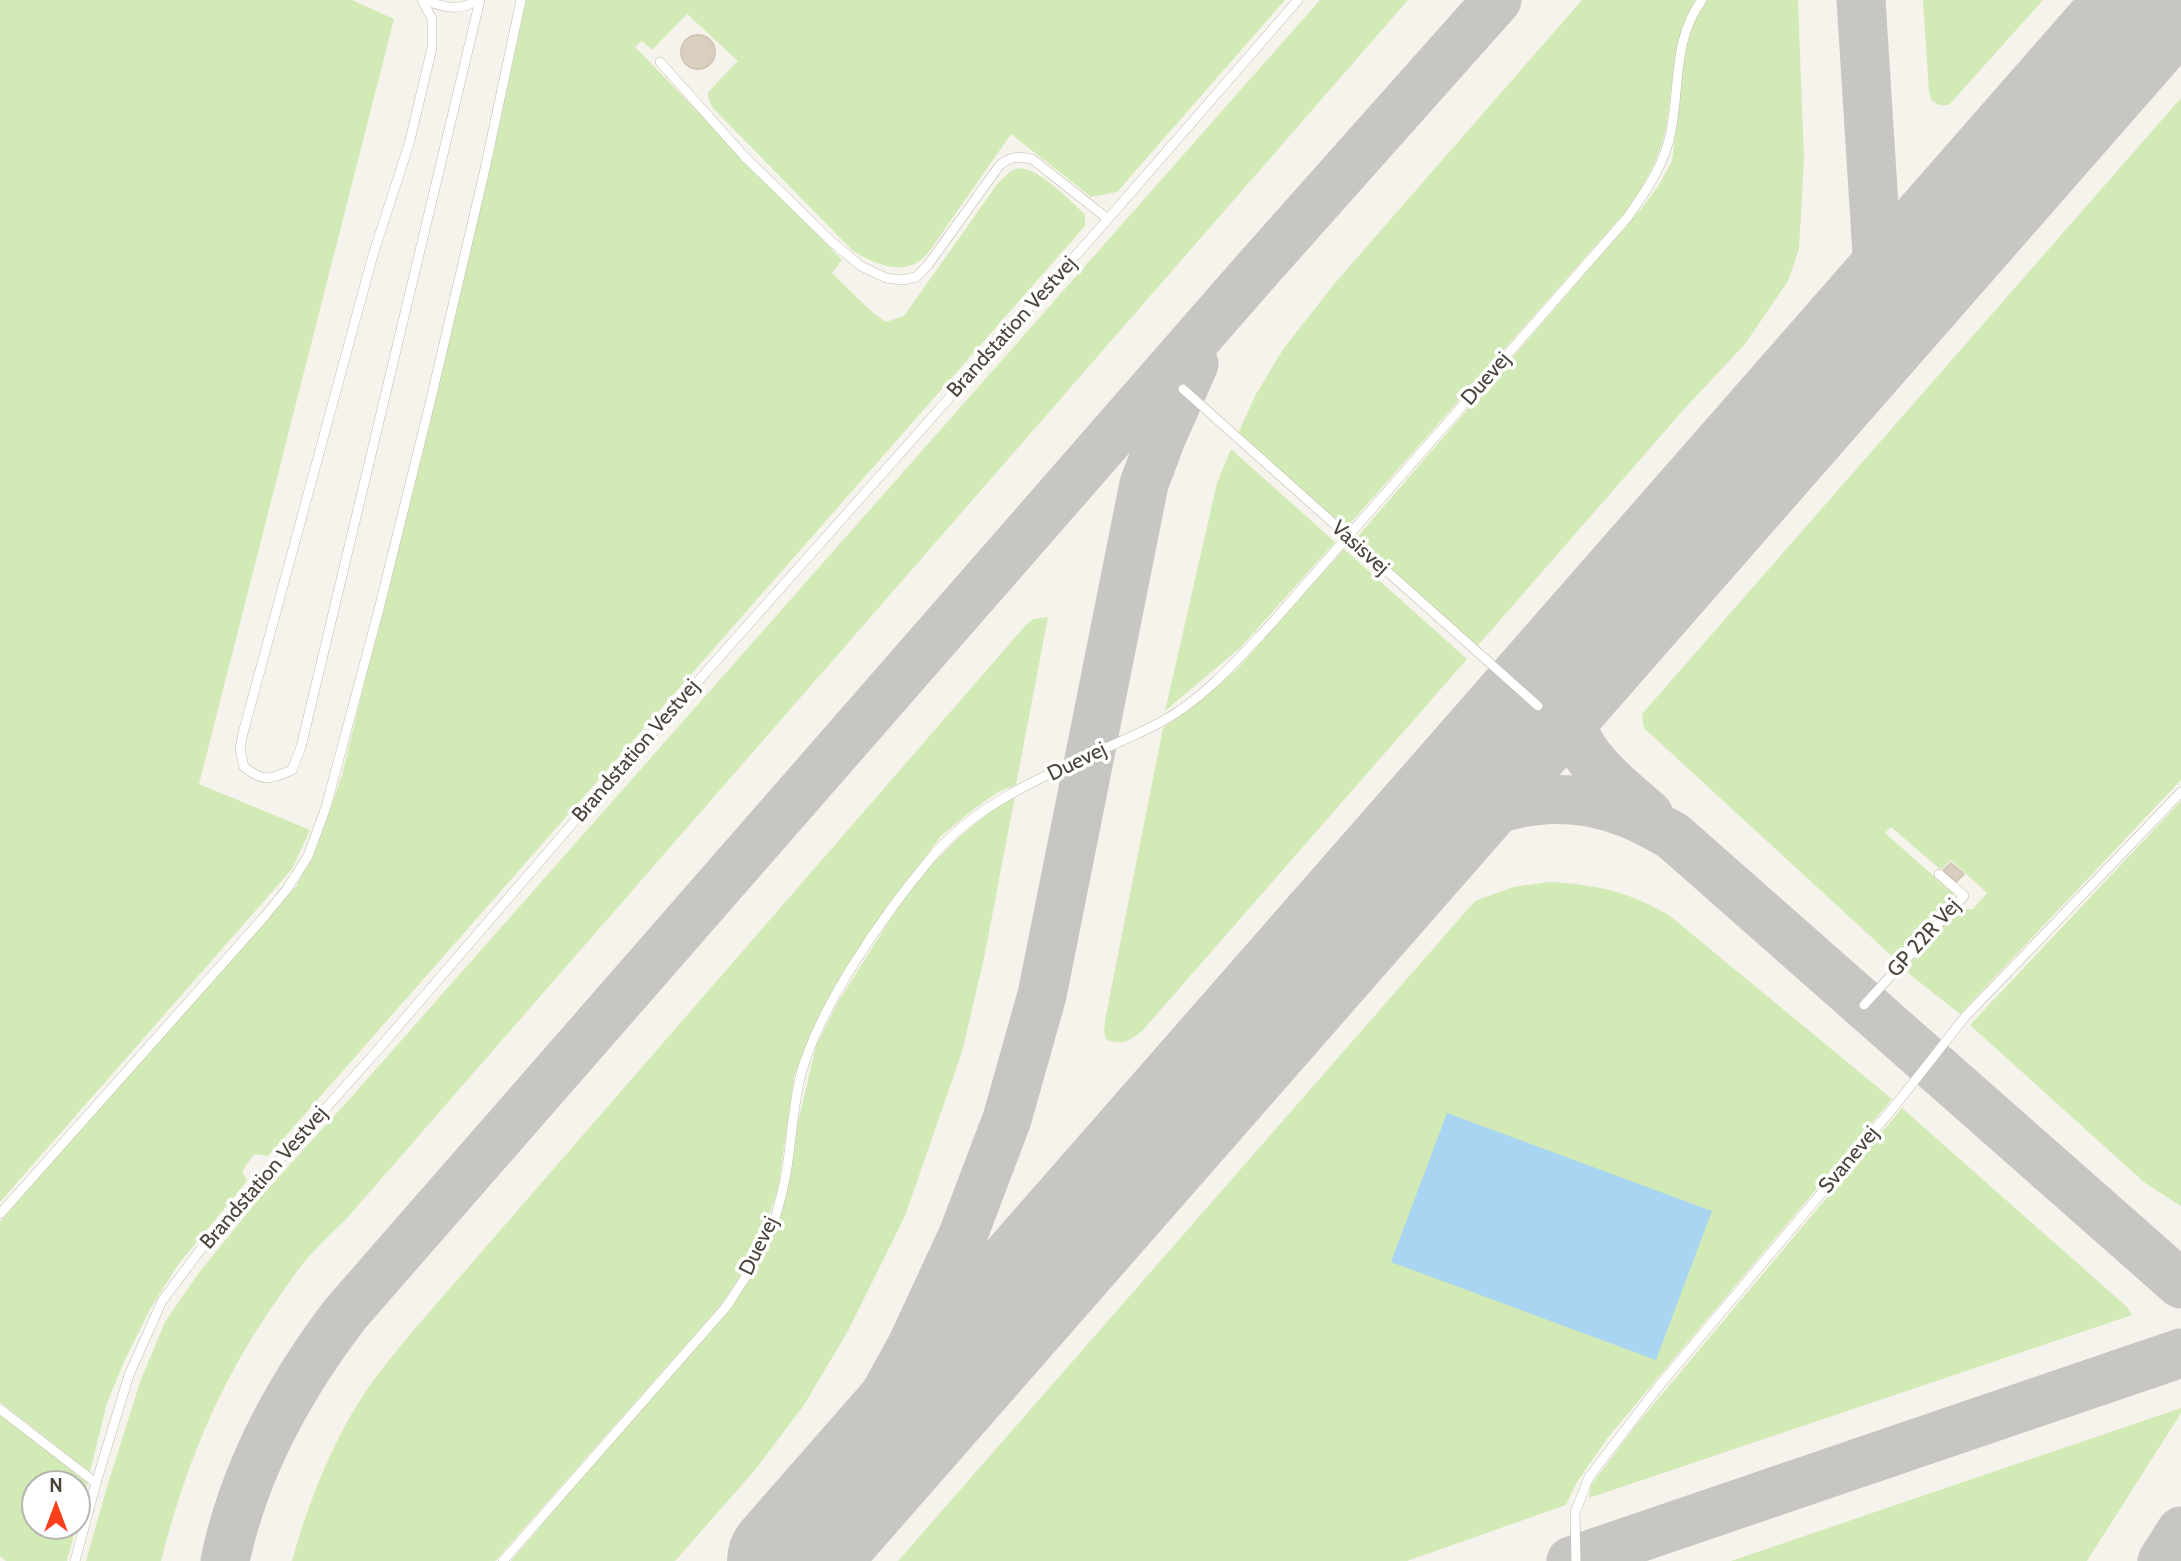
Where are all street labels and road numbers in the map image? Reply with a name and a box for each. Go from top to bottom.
street label: Brandstation Vestvej [942,251,1082,403]
street label: Duevej [1456,347,1516,411]
street label: Vasisvej [1326,515,1394,581]
street label: Brandstation Vestvej [567,674,705,828]
street label: Duevej [1044,737,1110,787]
street label: GP 22R Vej [1882,894,1966,982]
street label: Brandstation Vestvej [195,1101,333,1255]
street label: Svanevej [1814,1121,1884,1199]
street label: Duevej [734,1213,784,1279]

